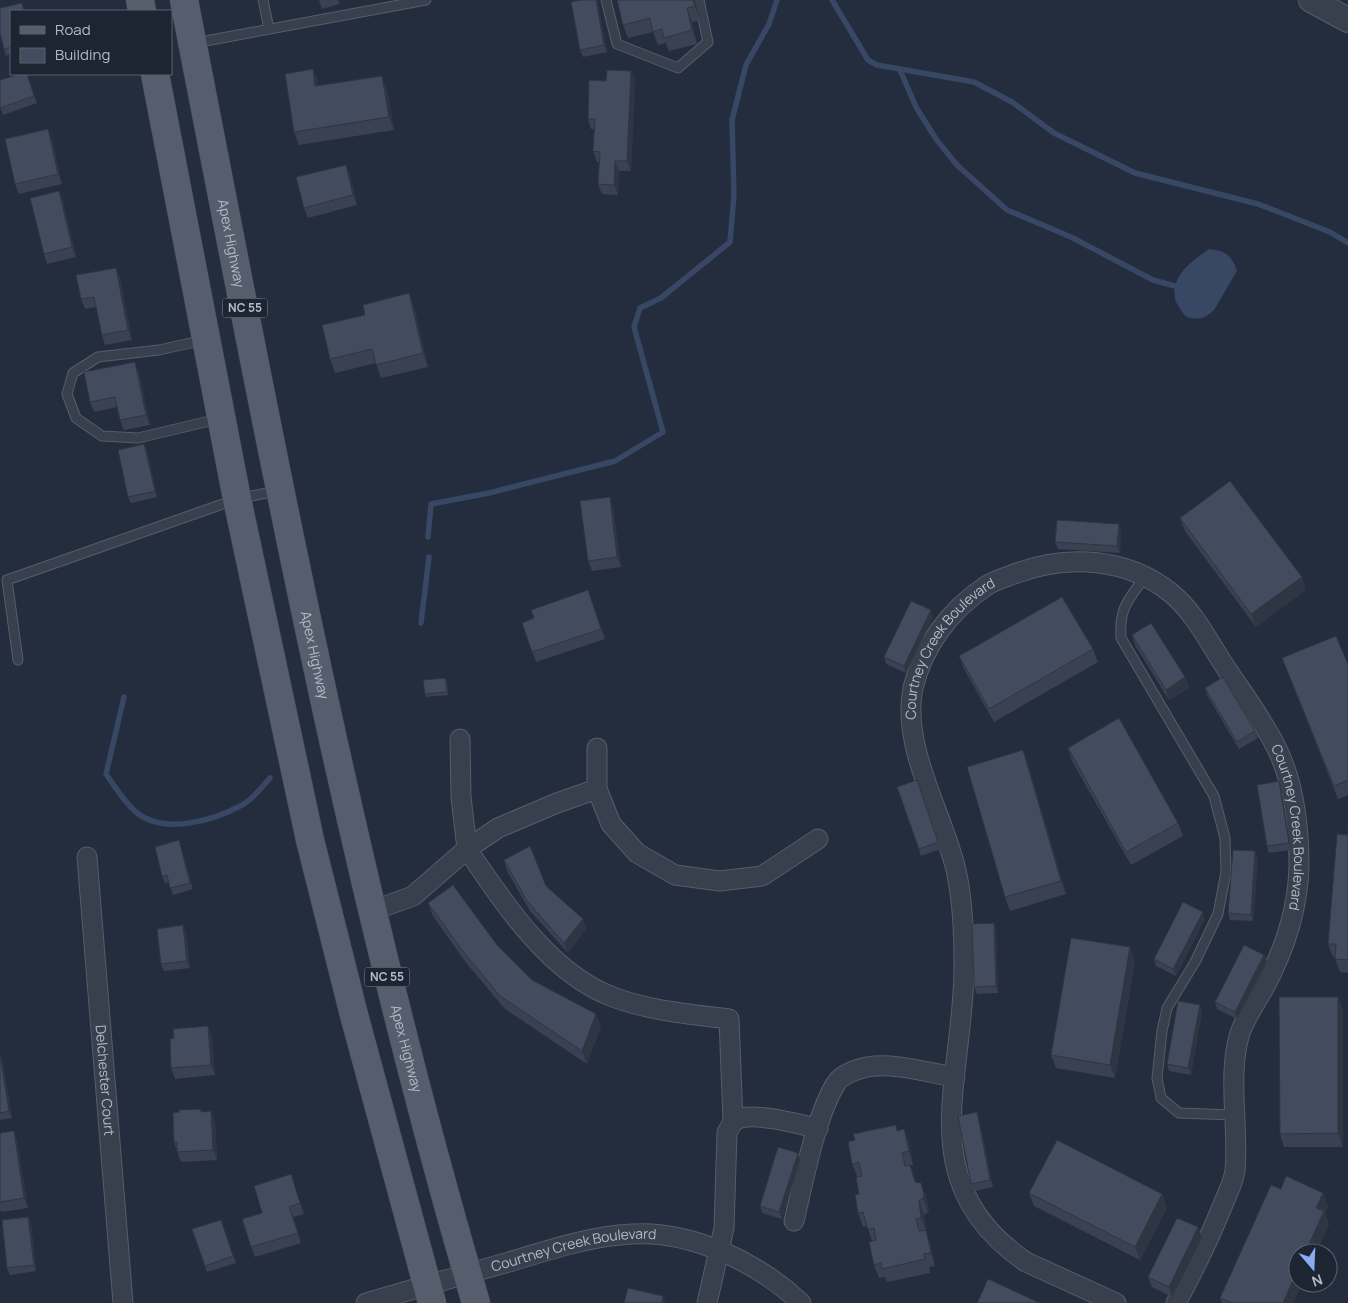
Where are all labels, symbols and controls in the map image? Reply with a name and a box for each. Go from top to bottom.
legend [10,10,172,75]
text: Road [55,19,91,40]
text: Building [55,44,110,65]
street label: Apex Highway [214,197,250,290]
road number: NC 55 [222,298,268,318]
street label: Courtney Creek Boulevard [901,573,998,720]
street label: Apex Highway [297,609,334,702]
street label: Courtney Creek Boulevard [1267,741,1309,912]
road number: NC 55 [364,968,410,986]
street label: Apex Highway [387,1003,427,1095]
street label: Delchester Court [92,1024,119,1137]
street label: Courtney Creek Boulevard [489,1224,657,1276]
north arrow [1288,1243,1338,1293]
text: N [1310,1270,1325,1291]

